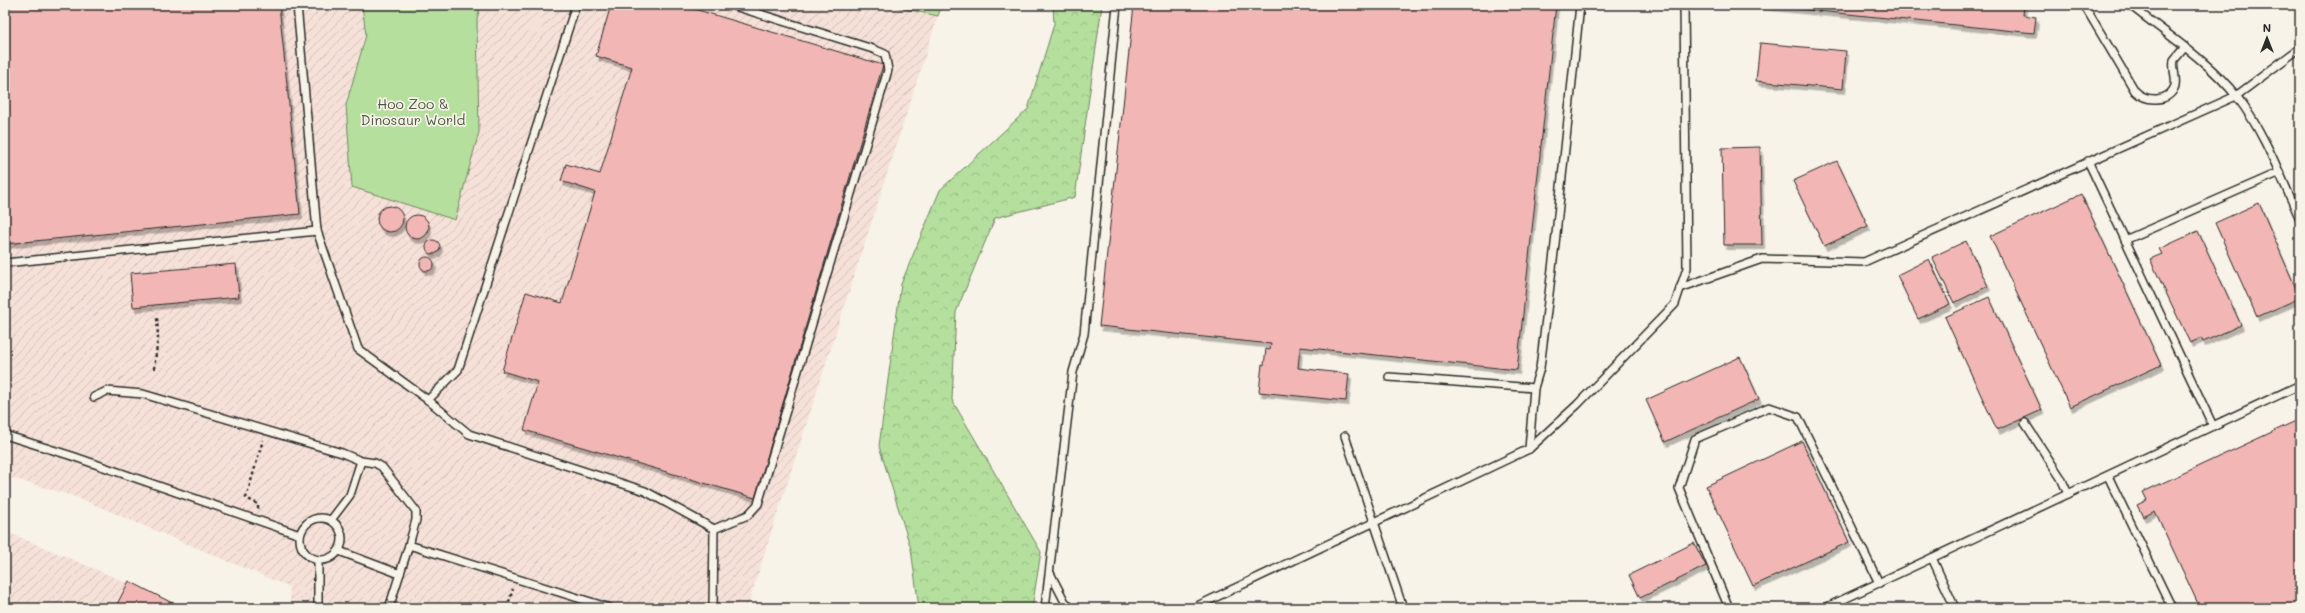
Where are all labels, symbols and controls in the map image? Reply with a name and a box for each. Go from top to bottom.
north arrow [2247,18,2287,58]
text: N [2263,20,2271,35]
park label: Hoo Zoo & Dinosaur World [361,94,465,129]

